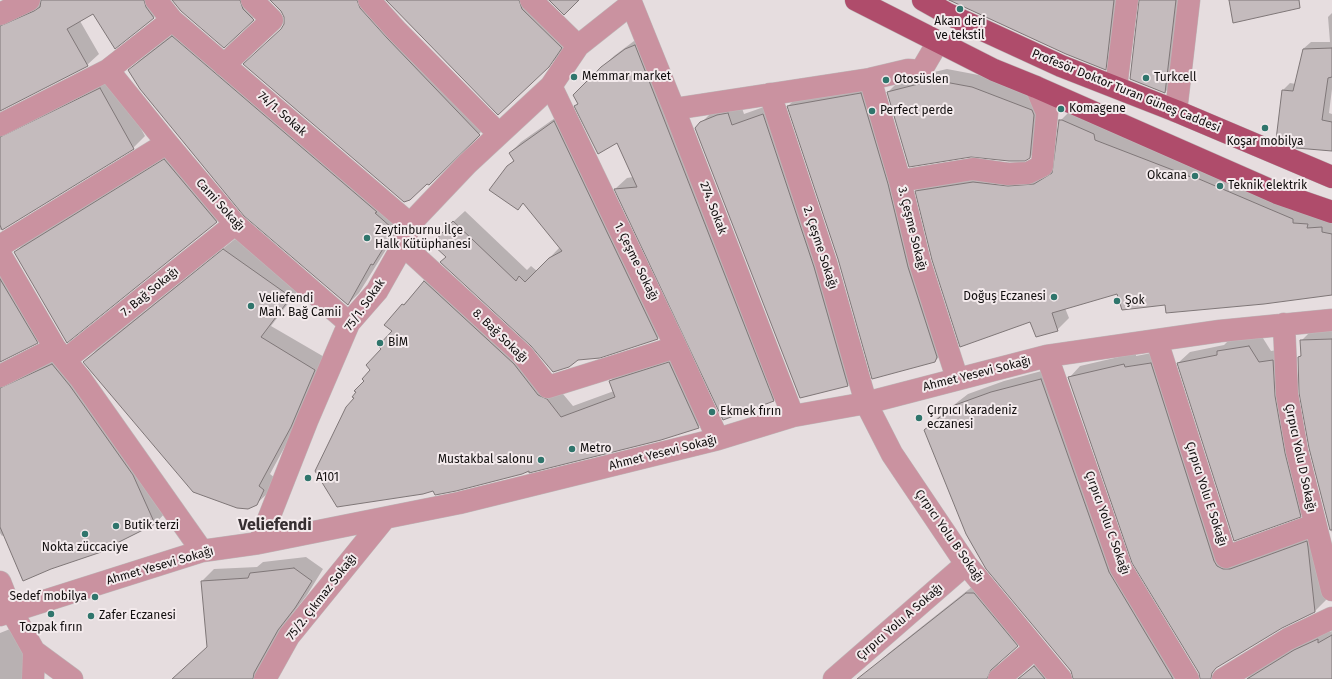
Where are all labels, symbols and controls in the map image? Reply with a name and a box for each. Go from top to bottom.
marker: Akan deri ve tekstil [955,4,965,14]
place label: Akan deri ve tekstil [934,15,986,43]
street label: Profesör Doktor Turan Güneş Caddesi [1030,46,1222,136]
place label: Memmar market [582,70,671,84]
place label: Turkcell [1154,71,1196,85]
marker: Memmar market [569,72,579,82]
place label: Otosüslen [894,73,949,87]
marker: Turkcell [1141,73,1151,83]
marker: Otosüslen [881,75,891,85]
street label: 74/1. Sokak [255,89,309,139]
place label: Komagene [1069,102,1126,116]
place label: Perfect perde [880,104,953,118]
marker: Komagene [1056,104,1066,114]
marker: Perfect perde [867,106,877,116]
marker: Koşar mobilya [1260,123,1270,133]
place label: Koşar mobilya [1226,135,1304,149]
place label: Okcana [1147,169,1187,183]
marker: Okcana [1190,171,1200,181]
street label: Cami Sokağı [193,176,247,234]
place label: Teknik elektrik [1228,179,1307,193]
street label: 274. Sokak [696,180,730,236]
marker: Teknik elektrik [1215,181,1225,191]
street label: 3. Çeşme Sokağı [895,185,929,273]
street label: 2. Çeşme Sokağı [800,205,840,291]
street label: 1. Çeşme Sokağı [611,220,661,304]
place label: Zeytinburnu İlçe Halk Kütüphanesi [375,224,471,252]
marker: Zeytinburnu İlçe Halk Kütüphanesi [362,233,372,243]
street label: 7. Bağ Sokağı [118,264,182,320]
street label: 75/1. Sokak [342,276,388,334]
place label: Doğuş Eczanesi [963,290,1046,304]
place label: Veliefendi Mah. Bağ Camii [259,292,341,320]
marker: Doğuş Eczanesi [1049,292,1059,302]
place label: Şok [1125,294,1145,308]
marker: Şok [1112,296,1122,306]
marker: Veliefendi Mah. Bağ Camii [246,301,256,311]
street label: 8. Bağ Sokağı [469,306,531,366]
place label: BİM [388,336,408,350]
marker: BİM [375,338,385,348]
street label: Ahmet Yesevi Sokağı [922,354,1032,394]
street label: Çırpıcı Yolu D Sokağı [1281,403,1319,513]
place label: Çırpıcı karadeniz eczanesi [927,404,1017,432]
place label: Ekmek fırın [720,405,781,419]
marker: Ekmek fırın [707,407,717,417]
marker: Çırpıcı karadeniz eczanesi [914,413,924,423]
street label: Ahmet Yesevi Sokağı [608,433,718,473]
street label: Çırpıcı Yolu E Sokağı [1182,440,1230,548]
place label: Metro [580,442,611,456]
marker: Metro [567,444,577,454]
place label: Mustakbal salonu [438,453,533,467]
marker: Mustakbal salonu [536,455,546,465]
street label: Çırpıcı Yolu C Sokağı [1082,469,1132,577]
place label: A101 [316,471,339,485]
marker: A101 [303,473,313,483]
street label: Çırpıcı Yolu B Sokağı [912,487,986,585]
district label: Veliefendi [238,516,312,536]
place label: Butik terzi [124,519,179,533]
marker: Butik terzi [111,521,121,531]
marker: Nokta züccaciye [80,529,90,539]
place label: Nokta züccaciye [42,541,128,555]
street label: Ahmet Yesevi Sokağı [105,544,215,588]
street label: 75/2. Çıkmaz Sokağı [284,551,360,643]
street label: Çırpıcı Yolu A Sokağı [854,581,946,663]
place label: Sedef mobilya [10,590,87,604]
marker: Sedef mobilya [90,592,100,602]
marker: Tozpak fırın [46,609,56,619]
place label: Zafer Eczanesi [99,609,176,623]
marker: Zafer Eczanesi [86,611,96,621]
place label: Tozpak fırın [19,621,83,635]

